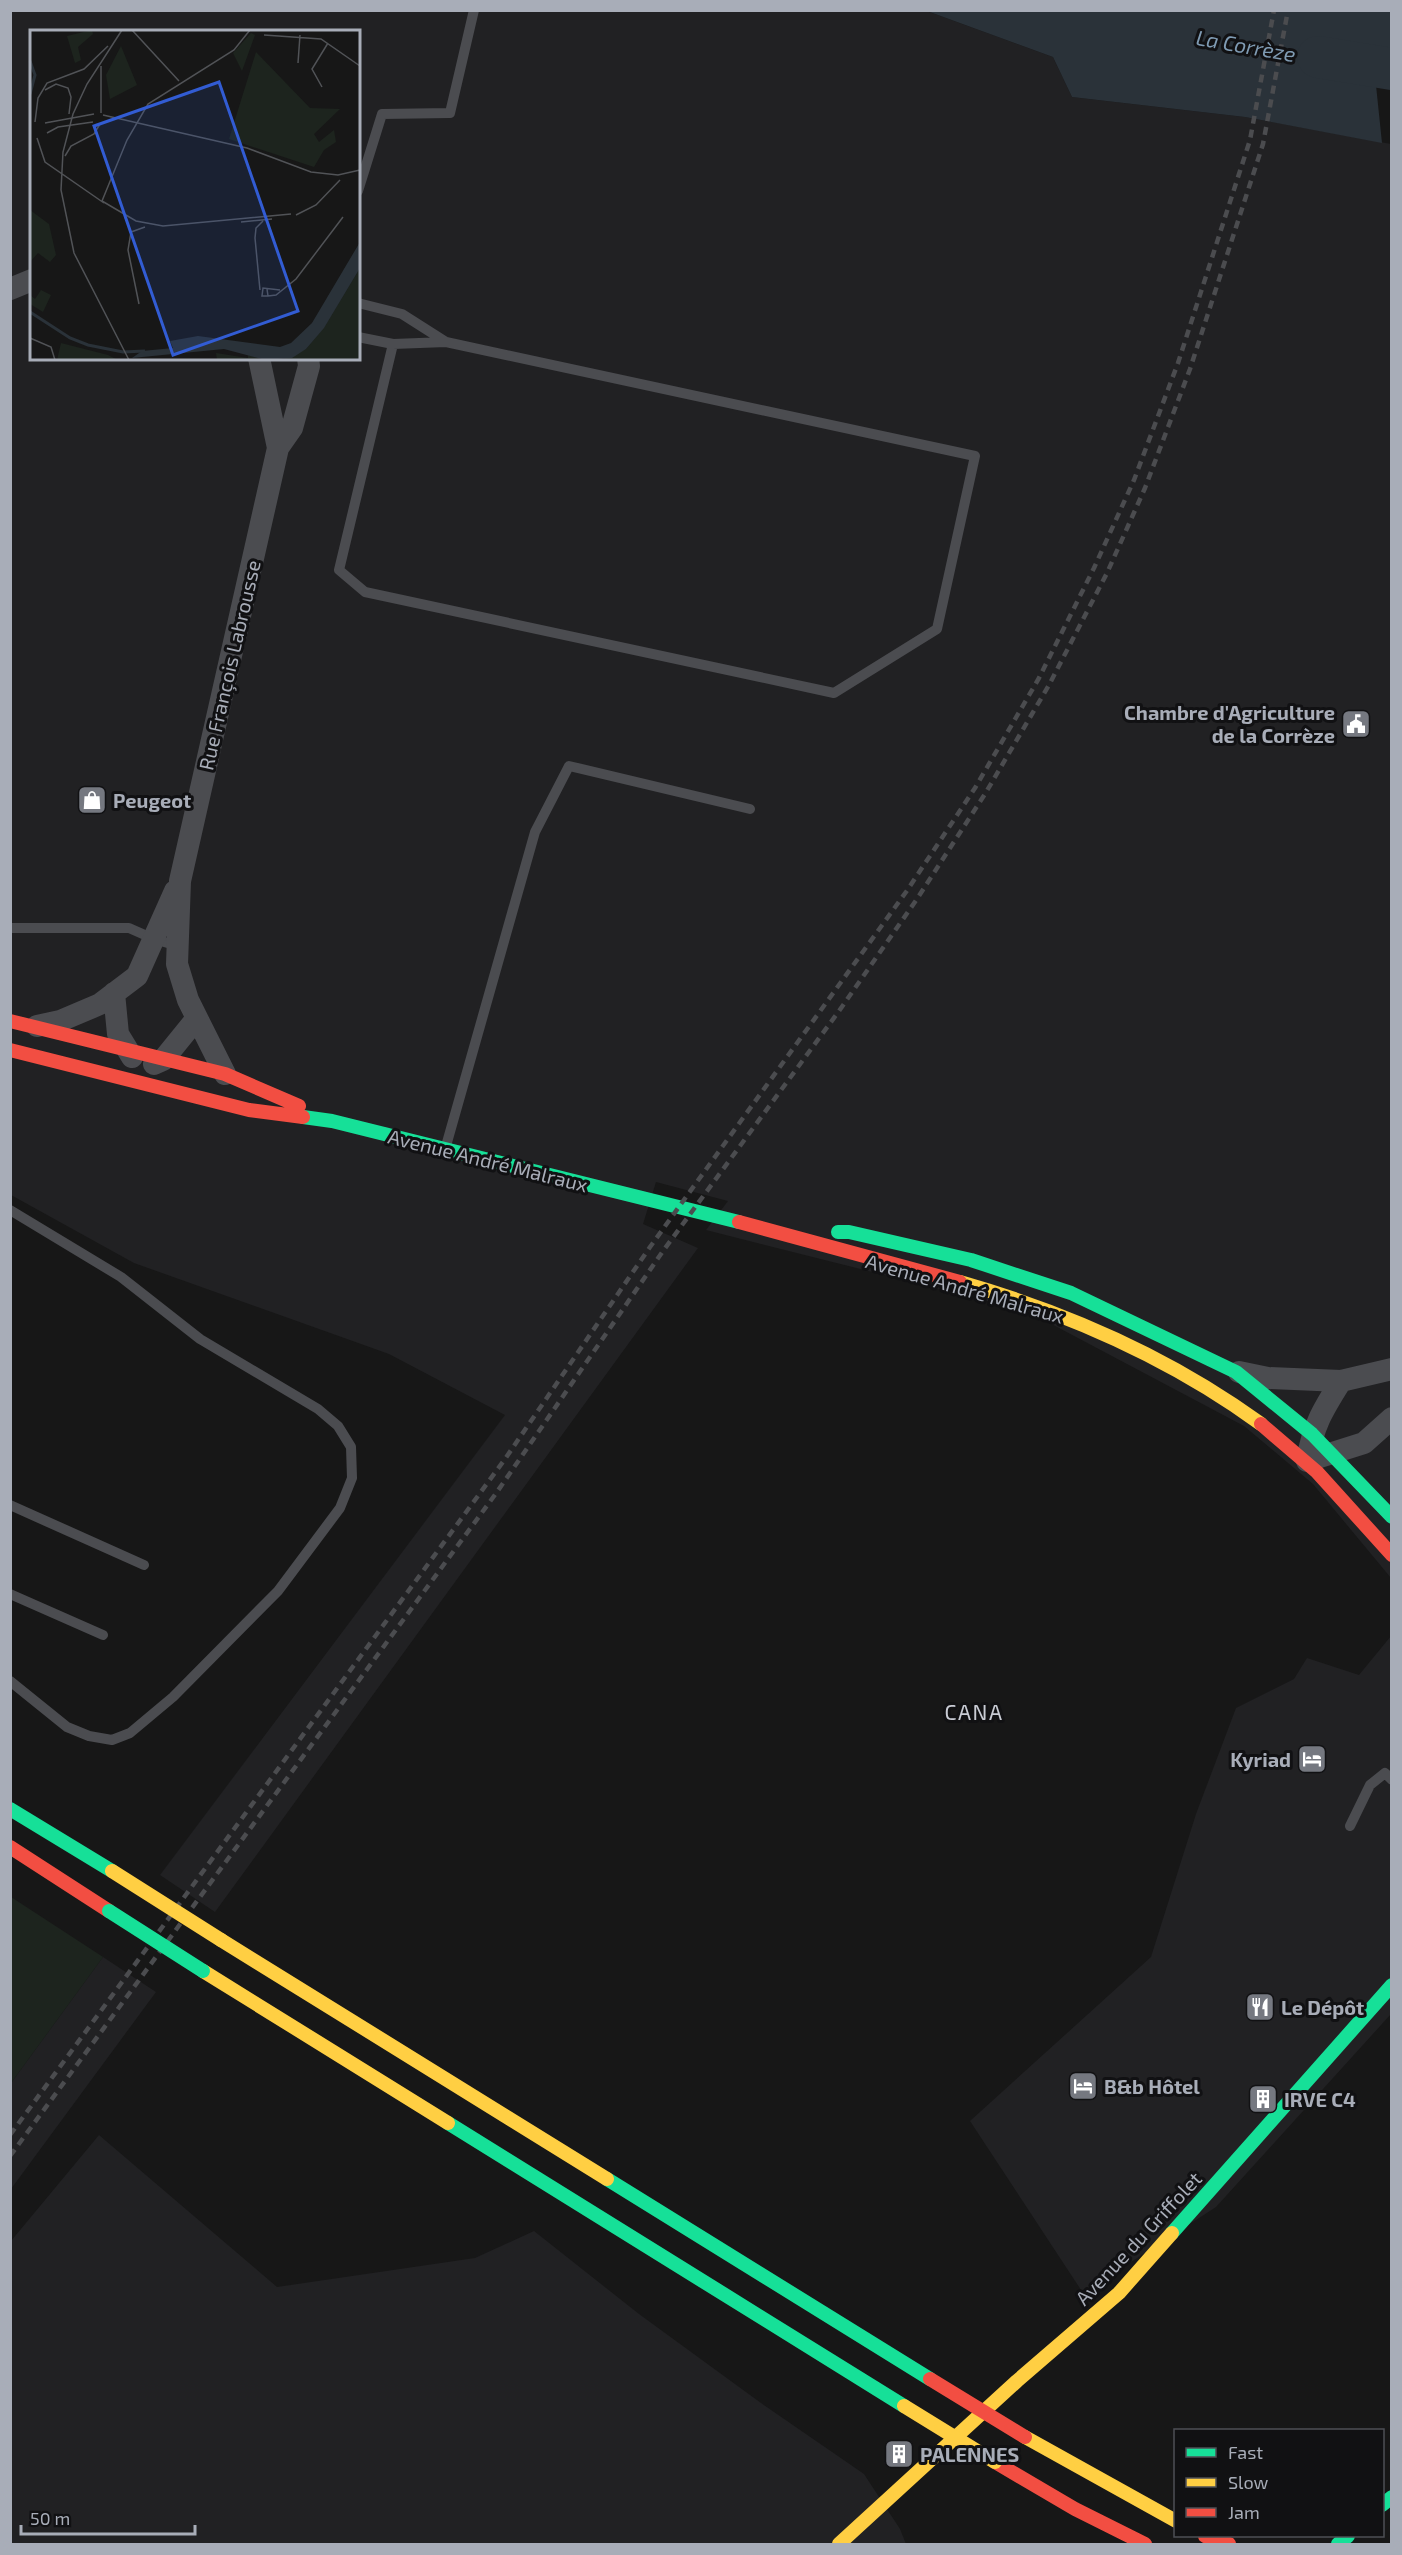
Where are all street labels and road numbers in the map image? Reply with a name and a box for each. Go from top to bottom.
street label: Rue François Labrousse [193,558,266,773]
street label: Avenue André Malraux [386,1124,591,1197]
street label: Avenue André Malraux [863,1248,1067,1328]
street label: Avenue du Griffolet [1070,2166,1206,2310]

